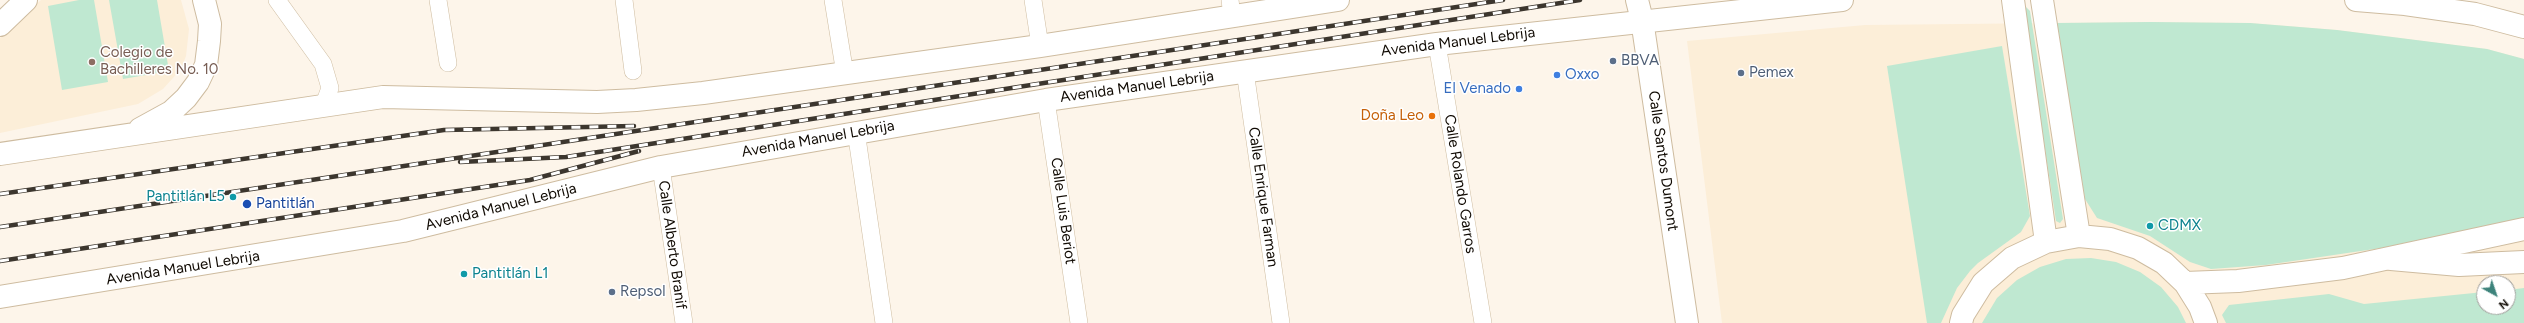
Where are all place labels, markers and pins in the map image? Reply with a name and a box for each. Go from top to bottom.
place label: Colegio de Bachilleres No. 10 [100,44,218,79]
place label: BBVA [1621,52,1659,70]
marker: BBVA [1608,56,1618,66]
marker: Colegio de Bachilleres No. 10 [87,57,97,67]
place label: Pemex [1749,64,1794,82]
place label: Oxxo [1565,66,1600,84]
marker: Pemex [1736,68,1746,78]
marker: Oxxo [1552,70,1562,80]
place label: El Venado [1444,80,1511,98]
marker: El Venado [1514,84,1524,94]
place label: Doña Leo [1361,107,1424,125]
marker: Doña Leo [1427,111,1437,121]
place label: Pantitlán L5 [146,188,225,206]
marker: Pantitlán L5 [228,192,238,202]
place label: Pantitlán [256,195,315,213]
marker: Pantitlán [241,198,253,210]
place label: CDMX [2158,217,2201,235]
marker: CDMX [2145,221,2155,231]
place label: Pantitlán L1 [472,265,548,283]
marker: Pantitlán L1 [459,269,469,279]
place label: Repsol [620,283,665,301]
marker: Repsol [607,287,617,297]

